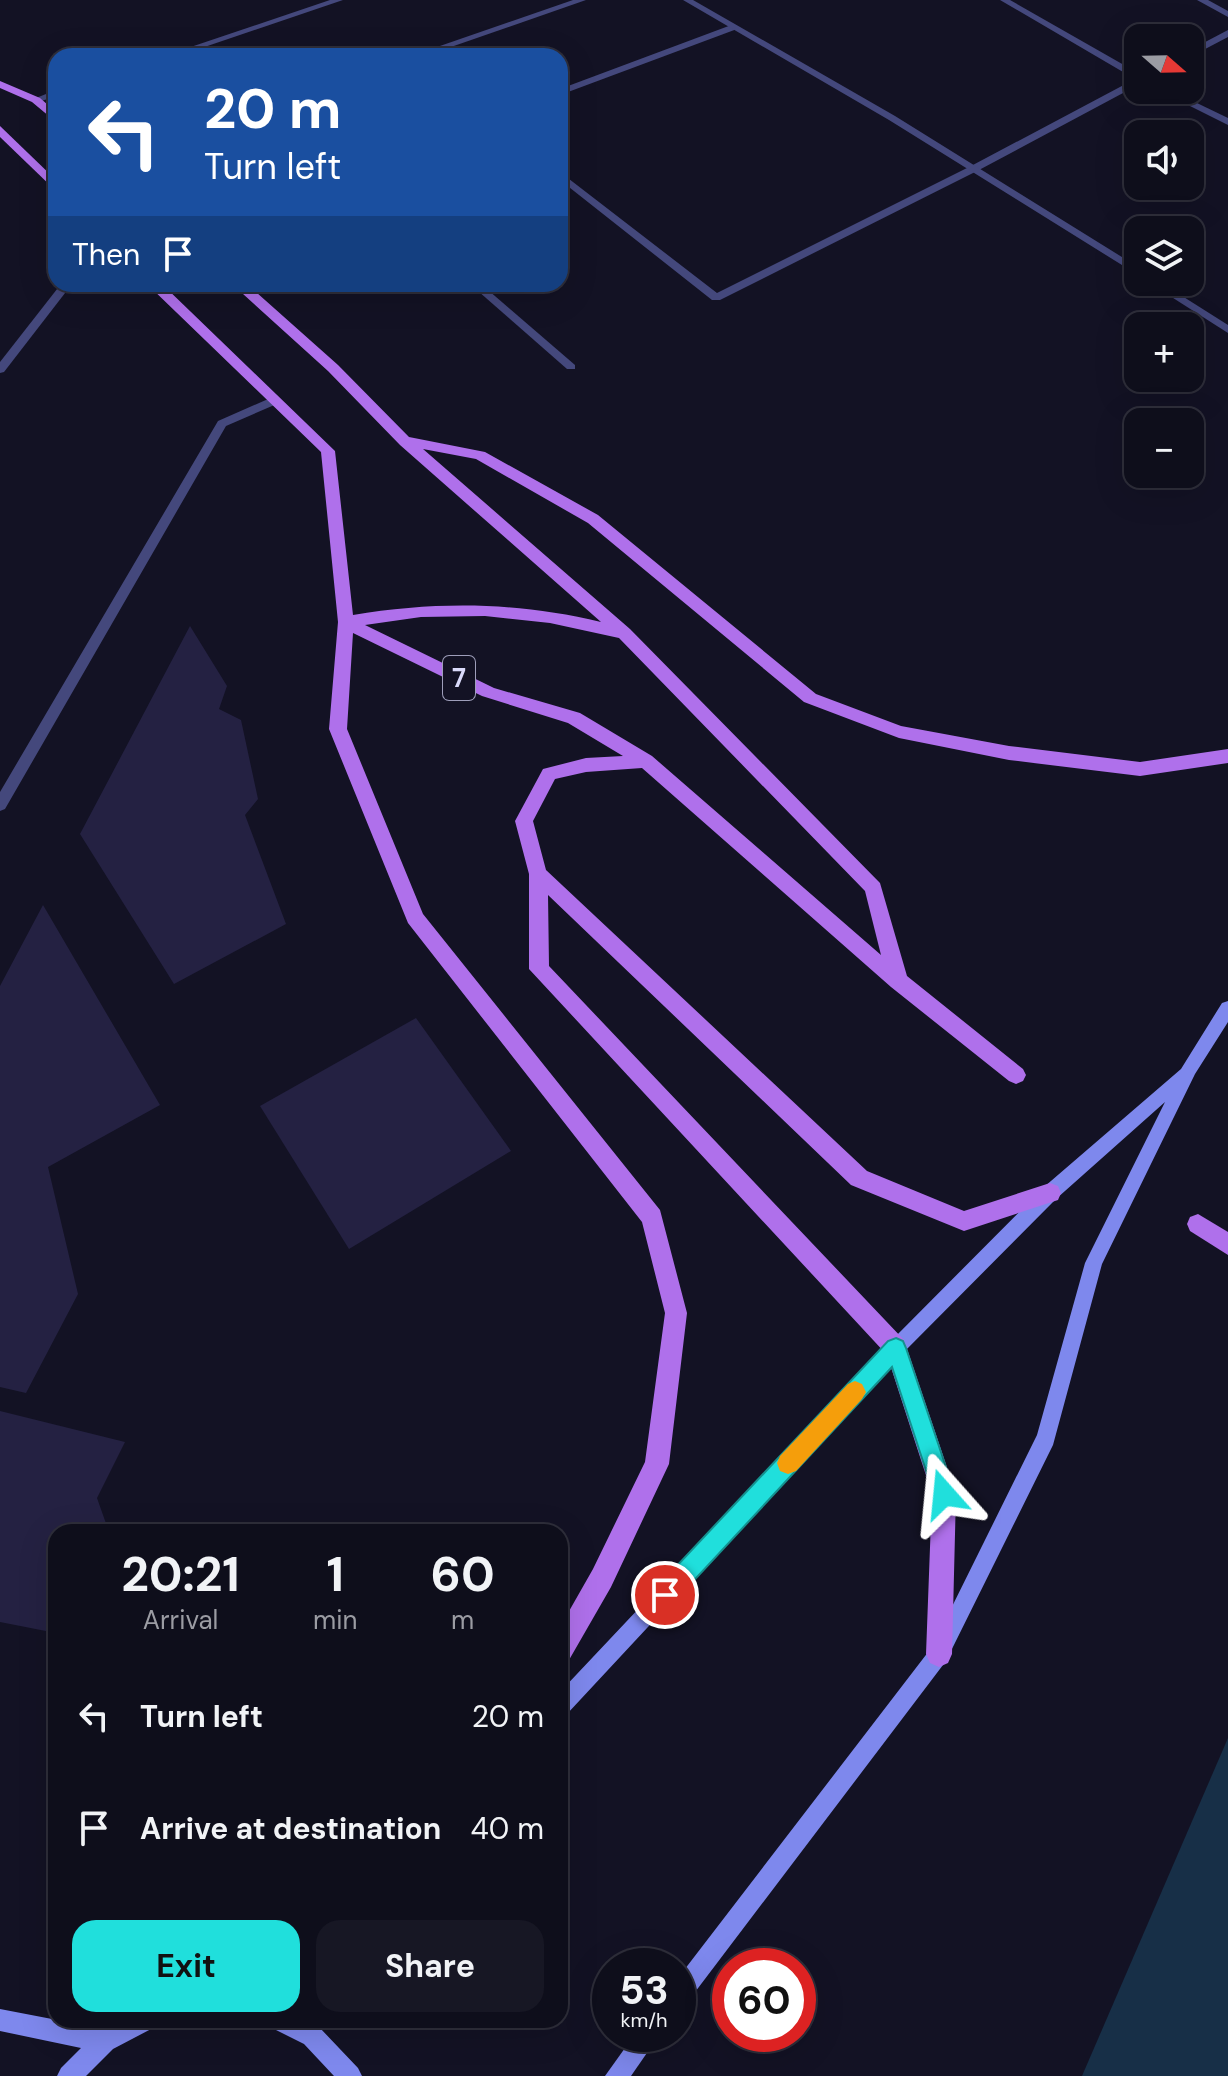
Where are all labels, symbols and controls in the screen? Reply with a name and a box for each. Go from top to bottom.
north arrow [1124,24,1204,104]
map controls [1124,24,1204,488]
text: 20 m [204,72,341,145]
icon: left [72,80,176,184]
button: sound [1124,120,1204,200]
text: Turn left [204,143,341,190]
button: layers [1124,216,1204,296]
icon: arrive [156,232,200,276]
text: Then [72,235,140,274]
button: + [1124,312,1204,392]
button: − [1124,408,1204,488]
road number: 7 [443,656,475,700]
position arrow [902,1452,986,1536]
text: 20:21 [121,1543,240,1606]
text: 1 [326,1543,344,1606]
text: 60 [431,1543,495,1606]
pin [631,1561,699,1629]
icon: arrive [643,1573,687,1617]
text: Arrival [143,1603,218,1637]
text: min [313,1603,357,1637]
text: m [451,1603,474,1637]
icon: left [72,1694,116,1738]
text: Turn left [140,1697,263,1736]
text: 20 m [472,1697,544,1736]
icon: arrive [72,1806,116,1850]
text: Arrive at destination [140,1809,441,1848]
text: 40 m [471,1809,544,1848]
button: Exit [72,1920,300,2012]
button: Share [316,1920,544,2012]
speed limit sign: 60 [712,1948,816,2052]
text: 53 [620,1964,669,2016]
text: km/h [620,2007,668,2033]

